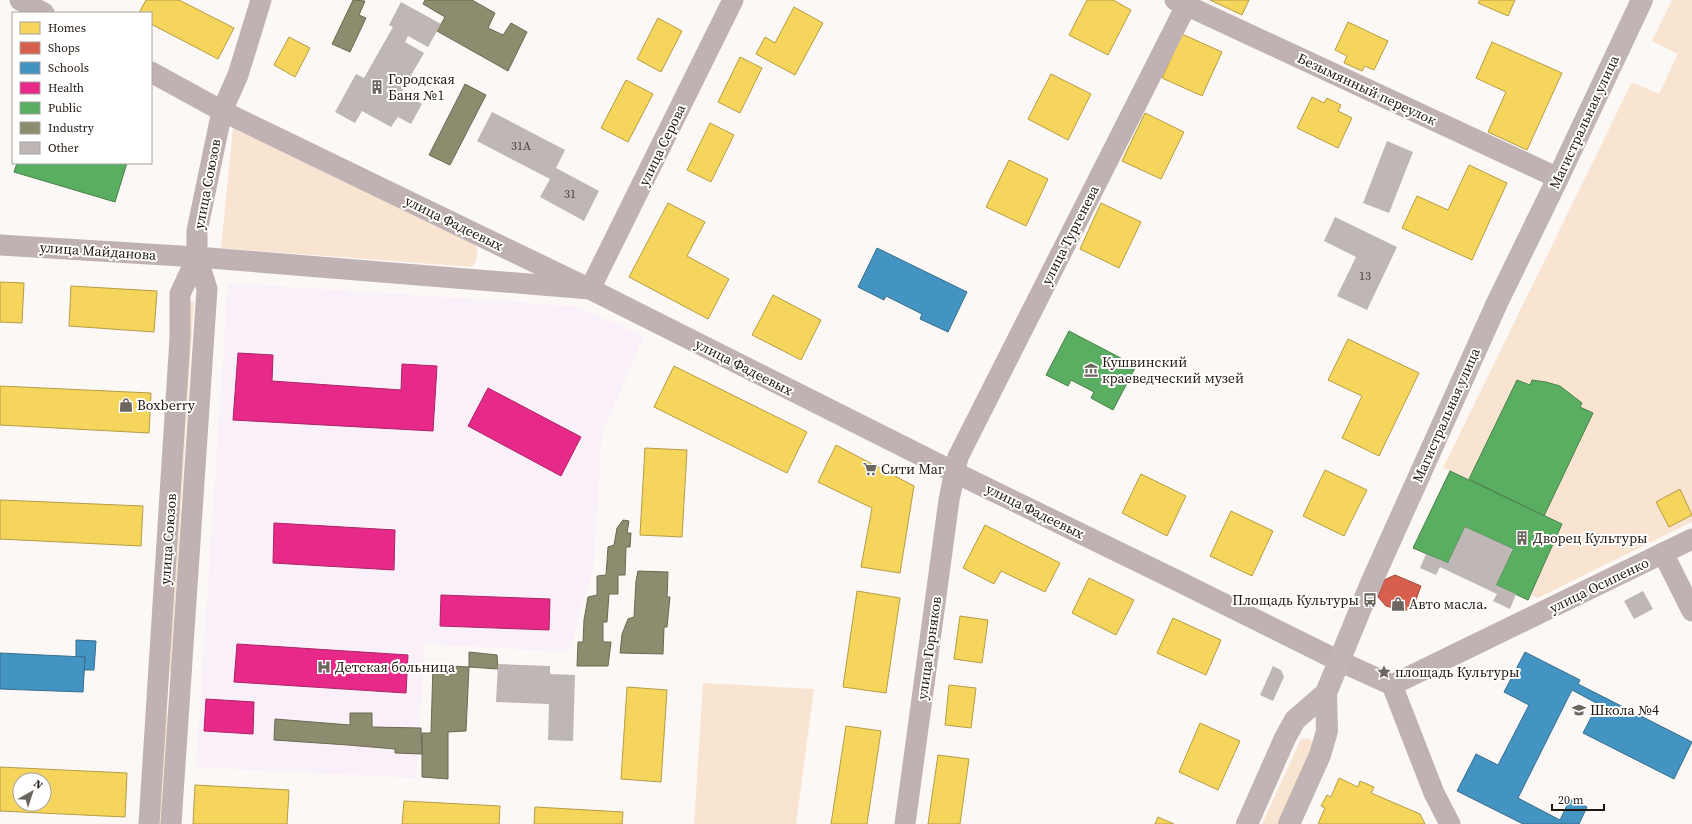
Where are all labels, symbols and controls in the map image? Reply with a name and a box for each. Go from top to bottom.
legend [12,12,152,164]
text: Homes [48,20,86,36]
text: Shops [48,40,80,56]
street label: Безымянный переулок [1294,48,1440,130]
street label: Магистральная улица [1544,51,1624,192]
text: Schools [48,60,89,76]
place label: Городская Баня №1 [388,69,455,105]
building icon: Городская Баня №1 [369,79,385,95]
text: Health [48,80,84,96]
text: Public [48,100,82,116]
street label: улица Серова [634,100,691,189]
text: Industry [48,120,95,136]
street label: улица Союзов [188,137,226,231]
house number: 31А [511,138,531,154]
text: Other [48,140,79,156]
street label: улица Тургенева [1036,181,1104,288]
house number: 31 [564,186,576,202]
street label: улица Фадеевых [401,191,507,256]
street label: улица Майданова [39,237,158,265]
house number: 13 [1359,268,1371,284]
street label: улица Фадеевых [692,334,797,401]
street label: Магистральная улица [1407,344,1485,485]
place label: Кушвинский краеведческий музей [1102,352,1244,388]
museum icon: Кушвинский краеведческий музей [1083,362,1099,378]
place label: Boxberry [137,395,196,415]
shop icon: Boxberry [118,397,134,413]
place label: Сити Маг [881,459,944,479]
supermarket icon: Сити Маг [862,461,878,477]
street label: улица Фадеевых [982,479,1088,544]
street label: улица Союзов [155,493,181,585]
place label: Дворец Культуры [1533,528,1648,548]
building icon: Дворец Культуры [1514,530,1530,546]
street label: улица Осипенко [1546,552,1652,618]
place label: Площадь Культуры [1232,590,1359,610]
bus stop icon: Площадь Культуры [1362,592,1378,608]
place label: Авто масла. [1409,594,1487,614]
street label: улица Горняков [912,595,946,701]
shop icon: Авто масла. [1390,596,1406,612]
place label: Детская больница [335,657,456,677]
hospital icon: Детская больница [316,659,332,675]
place label: площадь Культуры [1395,662,1520,682]
place icon: площадь Культуры [1376,664,1392,680]
place label: Школа №4 [1590,700,1659,720]
school or university icon: Школа №4 [1571,702,1587,718]
north arrow [12,772,52,812]
text: N [30,776,46,793]
scale bar [1552,786,1604,812]
text: 20 m [1558,792,1584,808]

